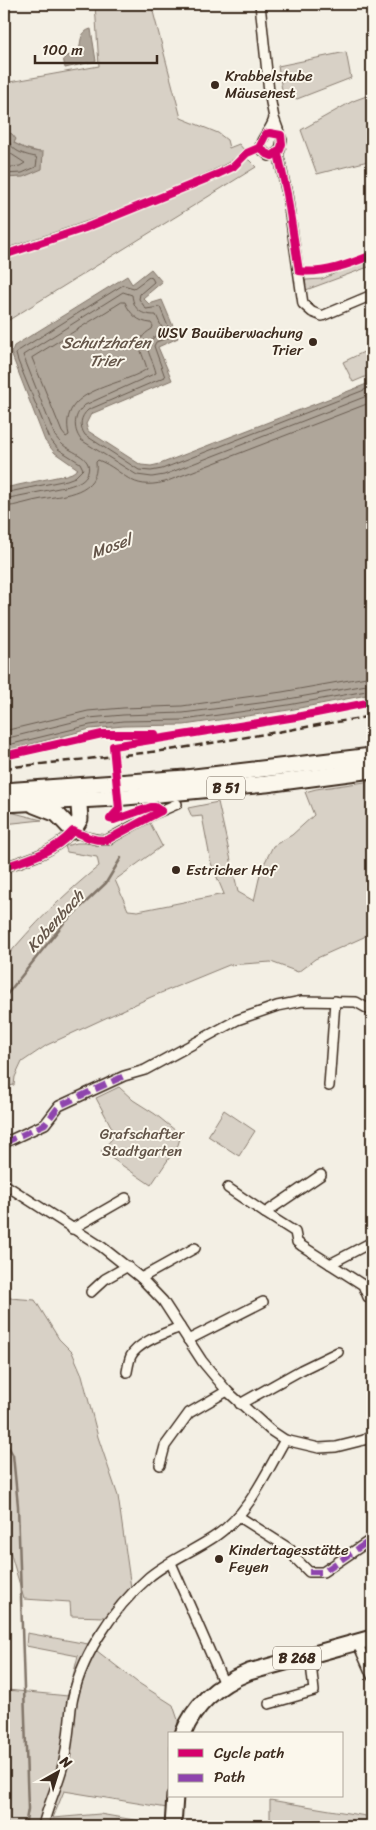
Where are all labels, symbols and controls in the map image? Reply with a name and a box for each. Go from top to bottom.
scale bar [35,32,158,64]
text: 100 m [42,37,83,63]
place label: Krabbelstube Mäusenest [225,63,313,106]
marker: Krabbelstube Mäusenest [209,79,221,91]
place label: WSV Bauüberwachung Trier [158,320,304,363]
water label: Schutzhafen Trier [62,328,153,375]
marker: WSV Bauüberwachung Trier [307,336,319,348]
water label: Mosel [87,524,139,567]
road number: B 51 [207,776,245,800]
place label: Estricher Hof [186,857,278,883]
marker: Estricher Hof [170,864,182,876]
water label: Kobenbach [19,882,92,959]
park label: Grafschafter Stadtgarten [100,1121,185,1164]
place label: Kindertagesstätte Feyen [229,1537,349,1580]
marker: Kindertagesstätte Feyen [213,1553,225,1565]
road number: B 268 [273,1646,321,1670]
legend [168,1732,344,1798]
text: Cycle path [214,1740,285,1766]
north arrow [32,1748,82,1798]
text: N [53,1749,78,1775]
text: Path [214,1764,245,1790]

